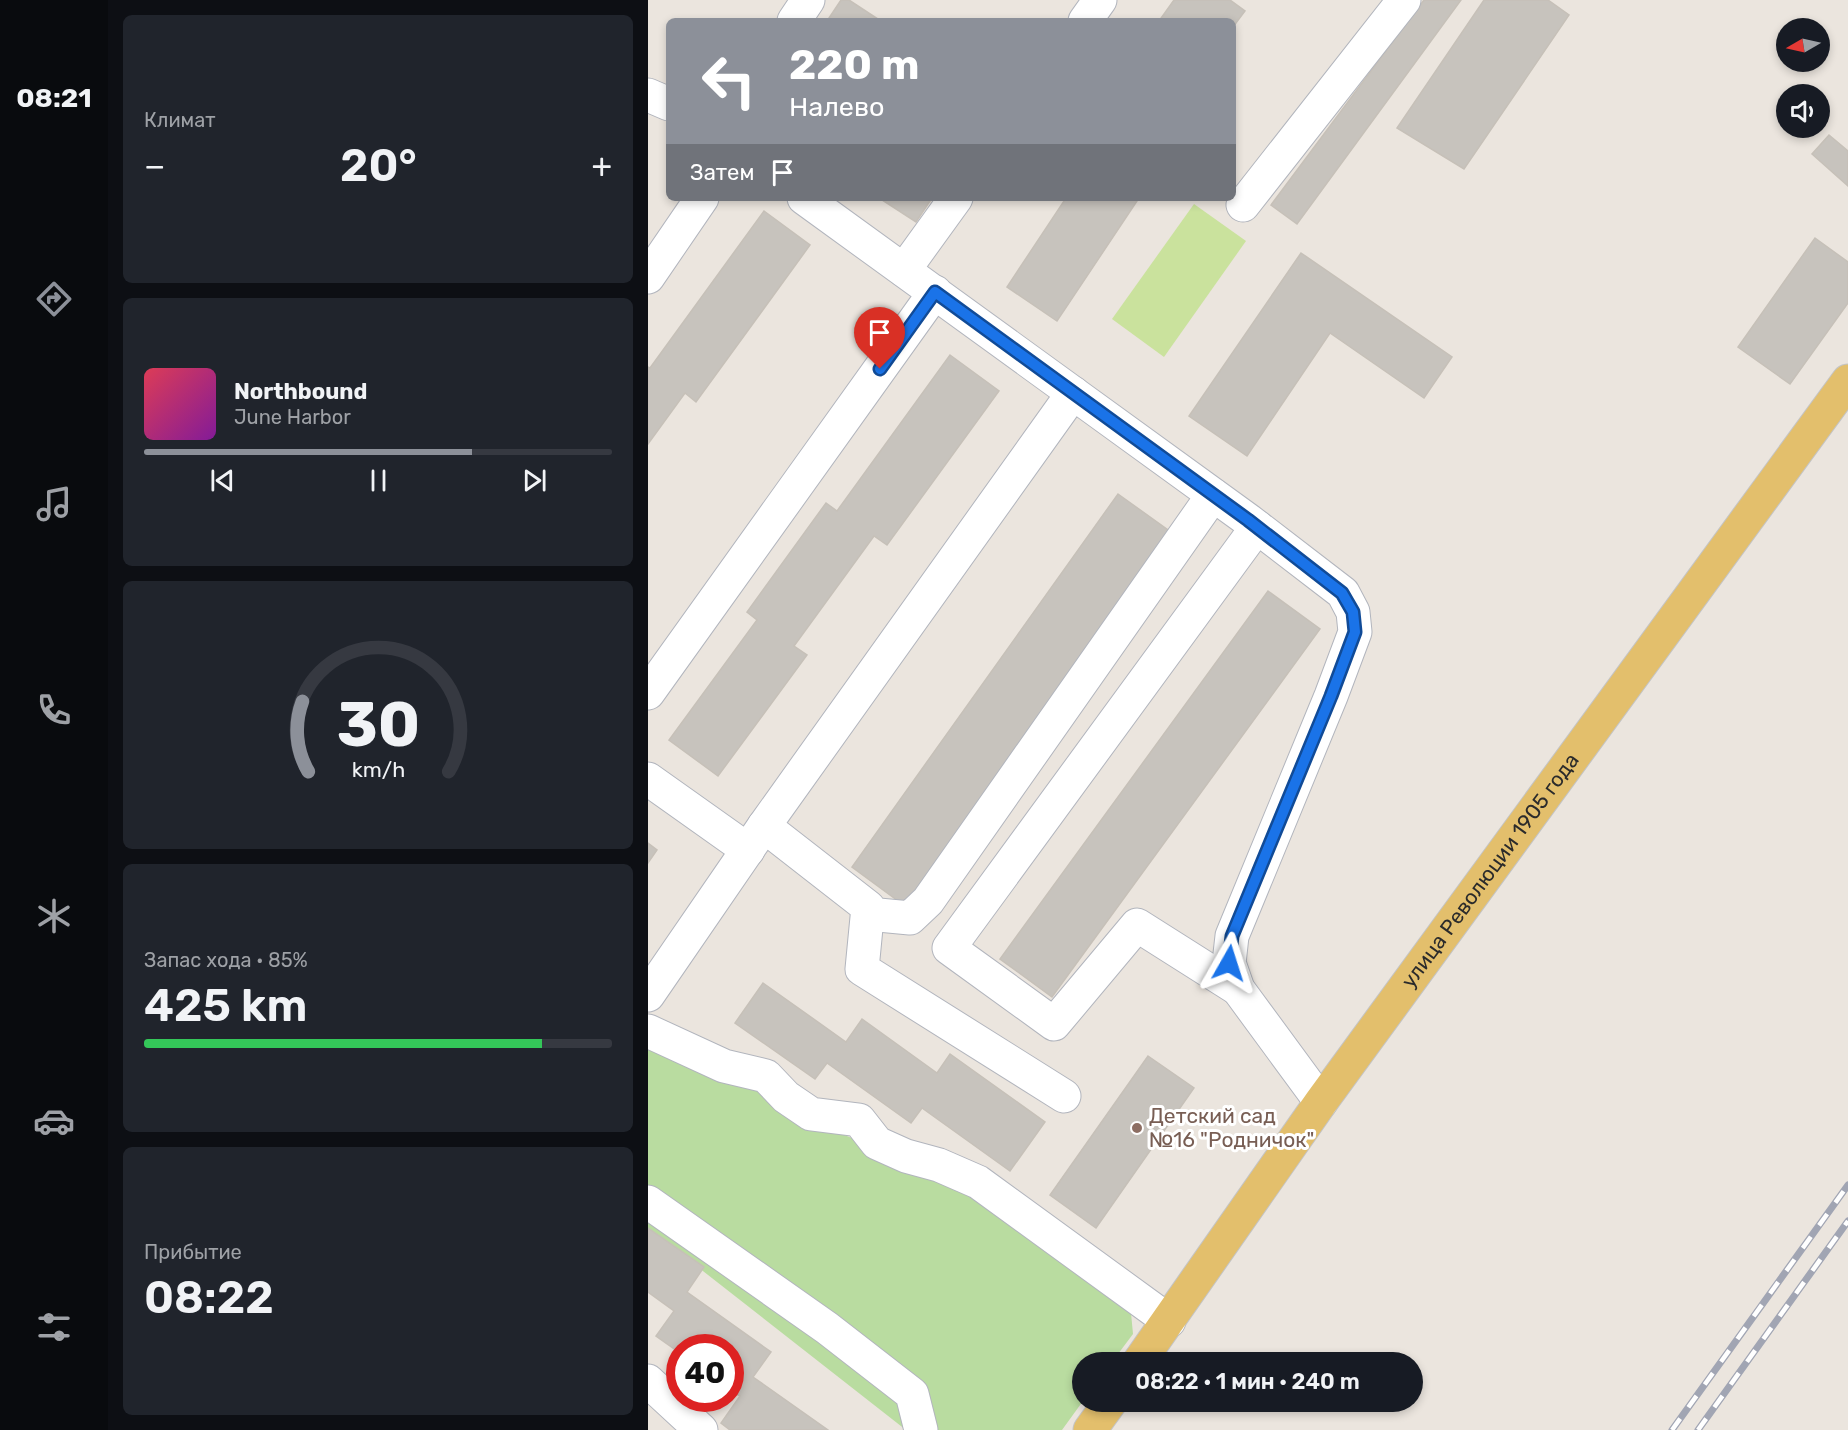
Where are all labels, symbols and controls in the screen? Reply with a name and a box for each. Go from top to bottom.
north arrow [1776,18,1830,72]
map controls [1776,18,1830,138]
text: 220 m [789,40,920,90]
icon: left [690,42,768,120]
text: 08:21 [16,82,92,114]
button: sound [1776,84,1830,138]
text: Налево [789,91,885,123]
text: Климат [144,108,216,132]
text: 20° [340,139,417,192]
text: − [144,146,165,185]
text: + [591,146,612,185]
icon: arrive [766,156,799,189]
text: Затем [690,159,754,186]
icon: directions [33,278,75,320]
pin [854,307,905,369]
icon: arrive [863,316,896,349]
text: Northbound [234,378,367,405]
text: June Harbor [234,405,351,429]
icon: previous [206,464,239,497]
icon: pause [362,464,395,497]
icon: next [518,464,551,497]
icon: music [33,483,75,525]
text: 30 [336,688,420,762]
icon: phone [33,689,75,731]
street label: улица Революции 1905 года [1396,748,1584,993]
text: km/h [351,757,405,782]
icon: climate [33,895,75,937]
position arrow [1197,931,1261,995]
text: Запас хода · 85% [144,948,308,972]
text: 425 km [144,979,307,1032]
icon: car [33,1100,75,1142]
place label: Детский сад №16 "Родничок" [1149,1103,1314,1152]
marker: Детский сад №16 "Родничок" [1130,1121,1144,1135]
text: Прибытие [144,1240,242,1264]
text: 08:22 [144,1271,274,1324]
icon: filters [33,1306,75,1348]
speed limit sign: 40 [666,1334,744,1412]
text: 08:22 · 1 мин · 240 m [1135,1368,1360,1395]

